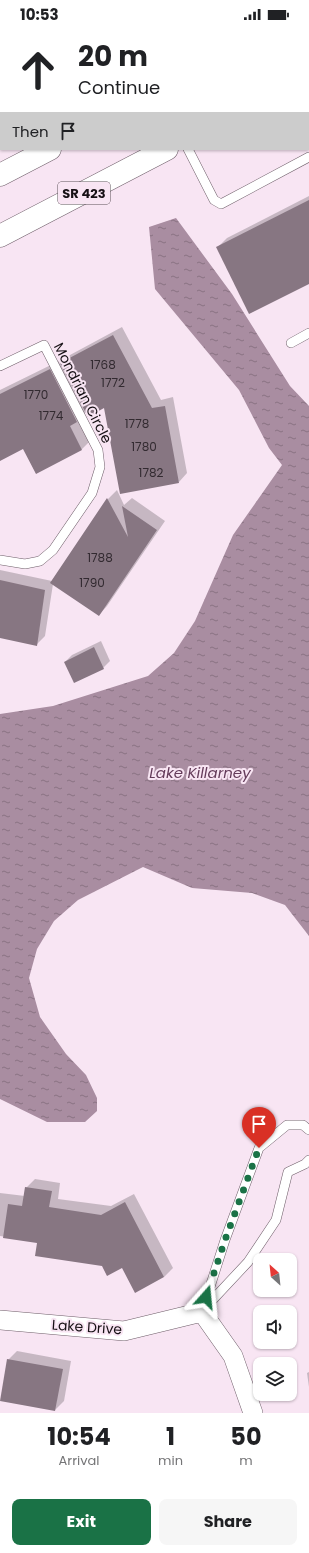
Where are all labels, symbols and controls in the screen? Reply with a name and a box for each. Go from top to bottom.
text: 10:53 [20,4,59,25]
text: 20 m [78,37,148,76]
icon: ahead [12,44,64,96]
text: Continue [78,75,160,100]
icon: arrive [57,120,79,142]
text: Then [12,121,49,142]
road number: SR 423 [58,182,110,204]
street label: Mondrian Circle [49,339,117,447]
house number: 1768 [90,356,116,373]
house number: 1772 [101,374,125,391]
house number: 1770 [24,386,48,403]
house number: 1774 [39,407,64,424]
house number: 1778 [125,415,149,432]
house number: 1780 [131,438,157,455]
house number: 1782 [139,464,164,481]
house number: 1788 [87,549,113,566]
house number: 1790 [79,574,105,591]
water label: Lake Killarney [149,762,251,783]
pin [242,1107,276,1148]
icon: arrive [248,1113,270,1135]
north arrow [253,1253,297,1297]
map controls [253,1253,297,1401]
position arrow [185,1276,227,1318]
button: sound [253,1305,297,1349]
street label: Lake Drive [51,1315,123,1339]
button: layers [253,1357,297,1401]
text: 10:54 [47,1420,111,1453]
text: 1 [166,1420,175,1453]
text: 50 [230,1420,262,1453]
text: Arrival [59,1451,100,1470]
text: min [158,1451,183,1470]
text: m [239,1451,253,1470]
button: Exit [12,1499,151,1545]
button: Share [159,1499,297,1545]

